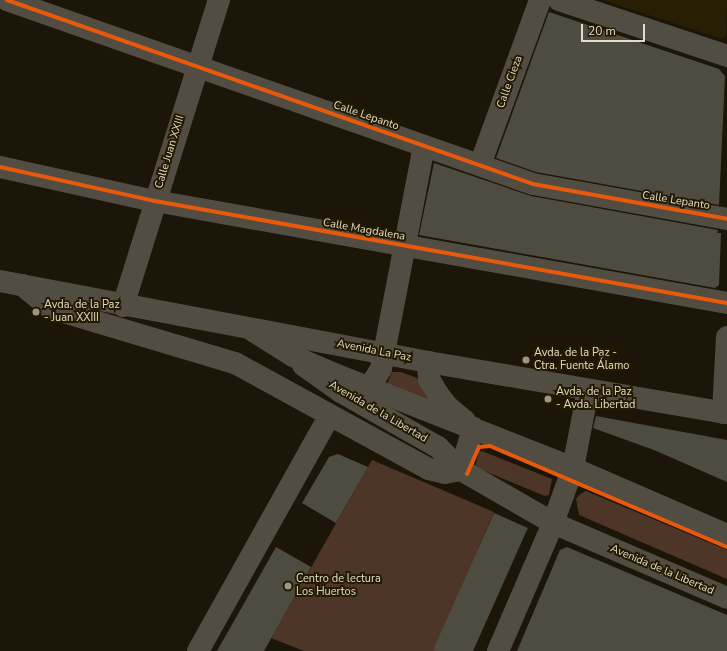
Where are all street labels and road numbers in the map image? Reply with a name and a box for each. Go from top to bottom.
street label: Calle Cieza [494,54,526,110]
street label: Calle Lepanto [332,99,400,133]
street label: Calle Juan XXIII [153,114,187,190]
street label: Calle Lepanto [641,189,711,213]
street label: Calle Magdalena [322,216,406,244]
street label: Avenida La Paz [336,337,412,365]
street label: Avenida de la Libertad [327,378,429,446]
street label: Avenida de la Libertad [608,542,716,598]

